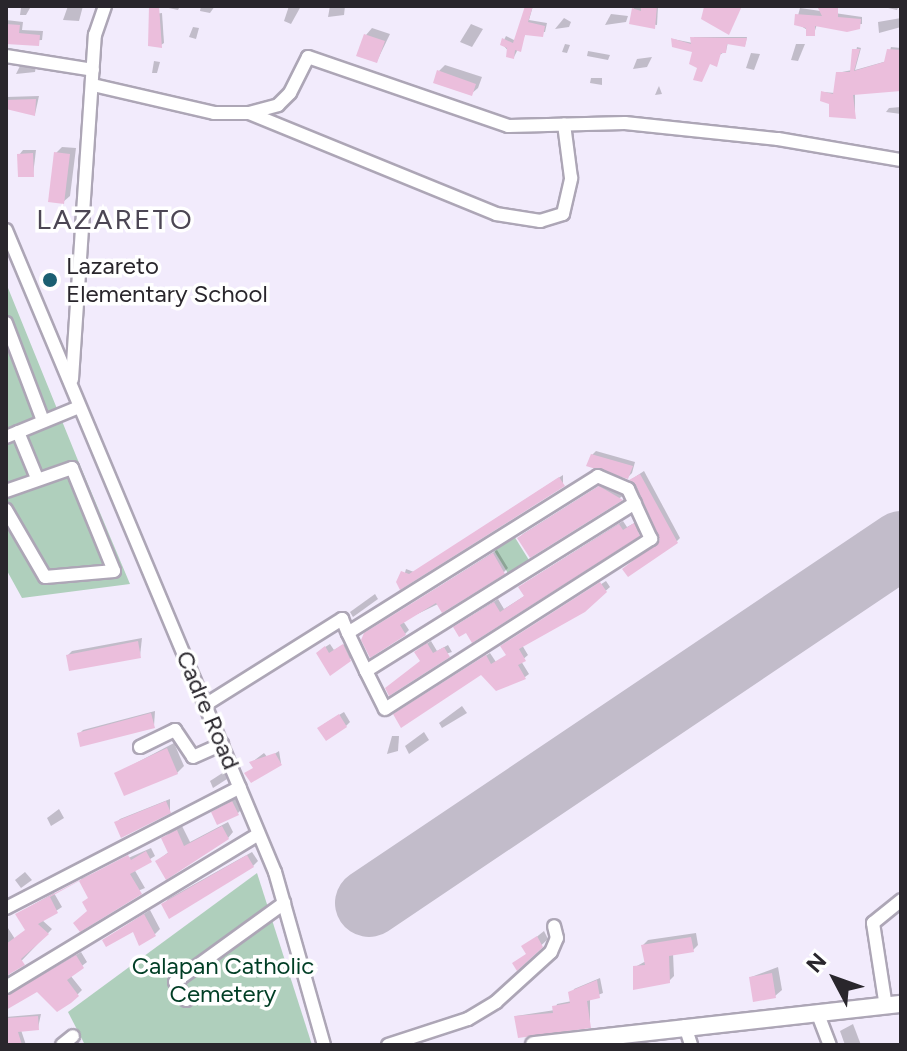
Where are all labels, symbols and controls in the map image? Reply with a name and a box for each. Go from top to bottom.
district label: LAZARETO [36,202,194,236]
place label: Lazareto Elementary School [66,252,268,308]
marker: Lazareto Elementary School [41,271,59,289]
street label: Cadre Road [170,646,246,774]
north arrow [795,939,875,1019]
text: N [801,948,832,978]
park label: Calapan Catholic Cemetery [132,952,314,1008]

